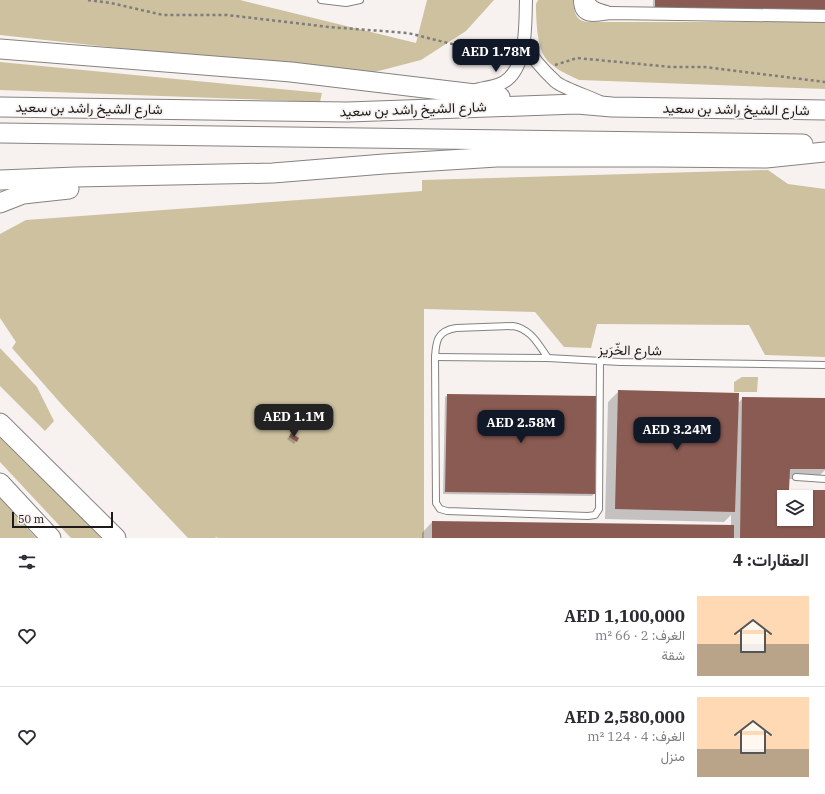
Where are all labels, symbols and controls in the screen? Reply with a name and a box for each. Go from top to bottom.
pin: AED 1.78M [450,39,542,73]
text: AED 1.78M [461,43,531,60]
street label: شارع الشيخ راشد بن سعيد [339,97,487,123]
street label: شارع الشيخ راشد بن سعيد [15,98,163,120]
street label: شارع الشيخ راشد بن سعيد [662,99,810,121]
street label: شارع الخّرَيز [597,340,662,362]
pin: AED 1.1M [253,404,335,438]
text: AED 1.1M [263,408,325,425]
pin: AED 2.58M [475,410,567,444]
text: AED 2.58M [486,414,556,431]
pin: AED 3.24M [631,417,723,451]
text: AED 3.24M [642,421,712,438]
map controls [777,490,813,526]
button: layers [777,490,813,526]
scale bar [12,510,113,529]
text: 50 m [18,512,44,526]
text: العقارات: 4 [733,549,809,571]
icon: filters [16,551,38,573]
text: AED 1,100,000 [564,605,685,627]
icon: home [729,612,777,660]
icon: heart [16,625,38,647]
text: الغرف: 2 · 66 m² [595,627,685,644]
text: شقة [662,647,685,664]
text: AED 2,580,000 [564,706,685,728]
icon: home [729,713,777,761]
icon: heart [16,726,38,748]
text: الغرف: 4 · 124 m² [587,728,685,745]
text: منزل [661,748,685,765]

